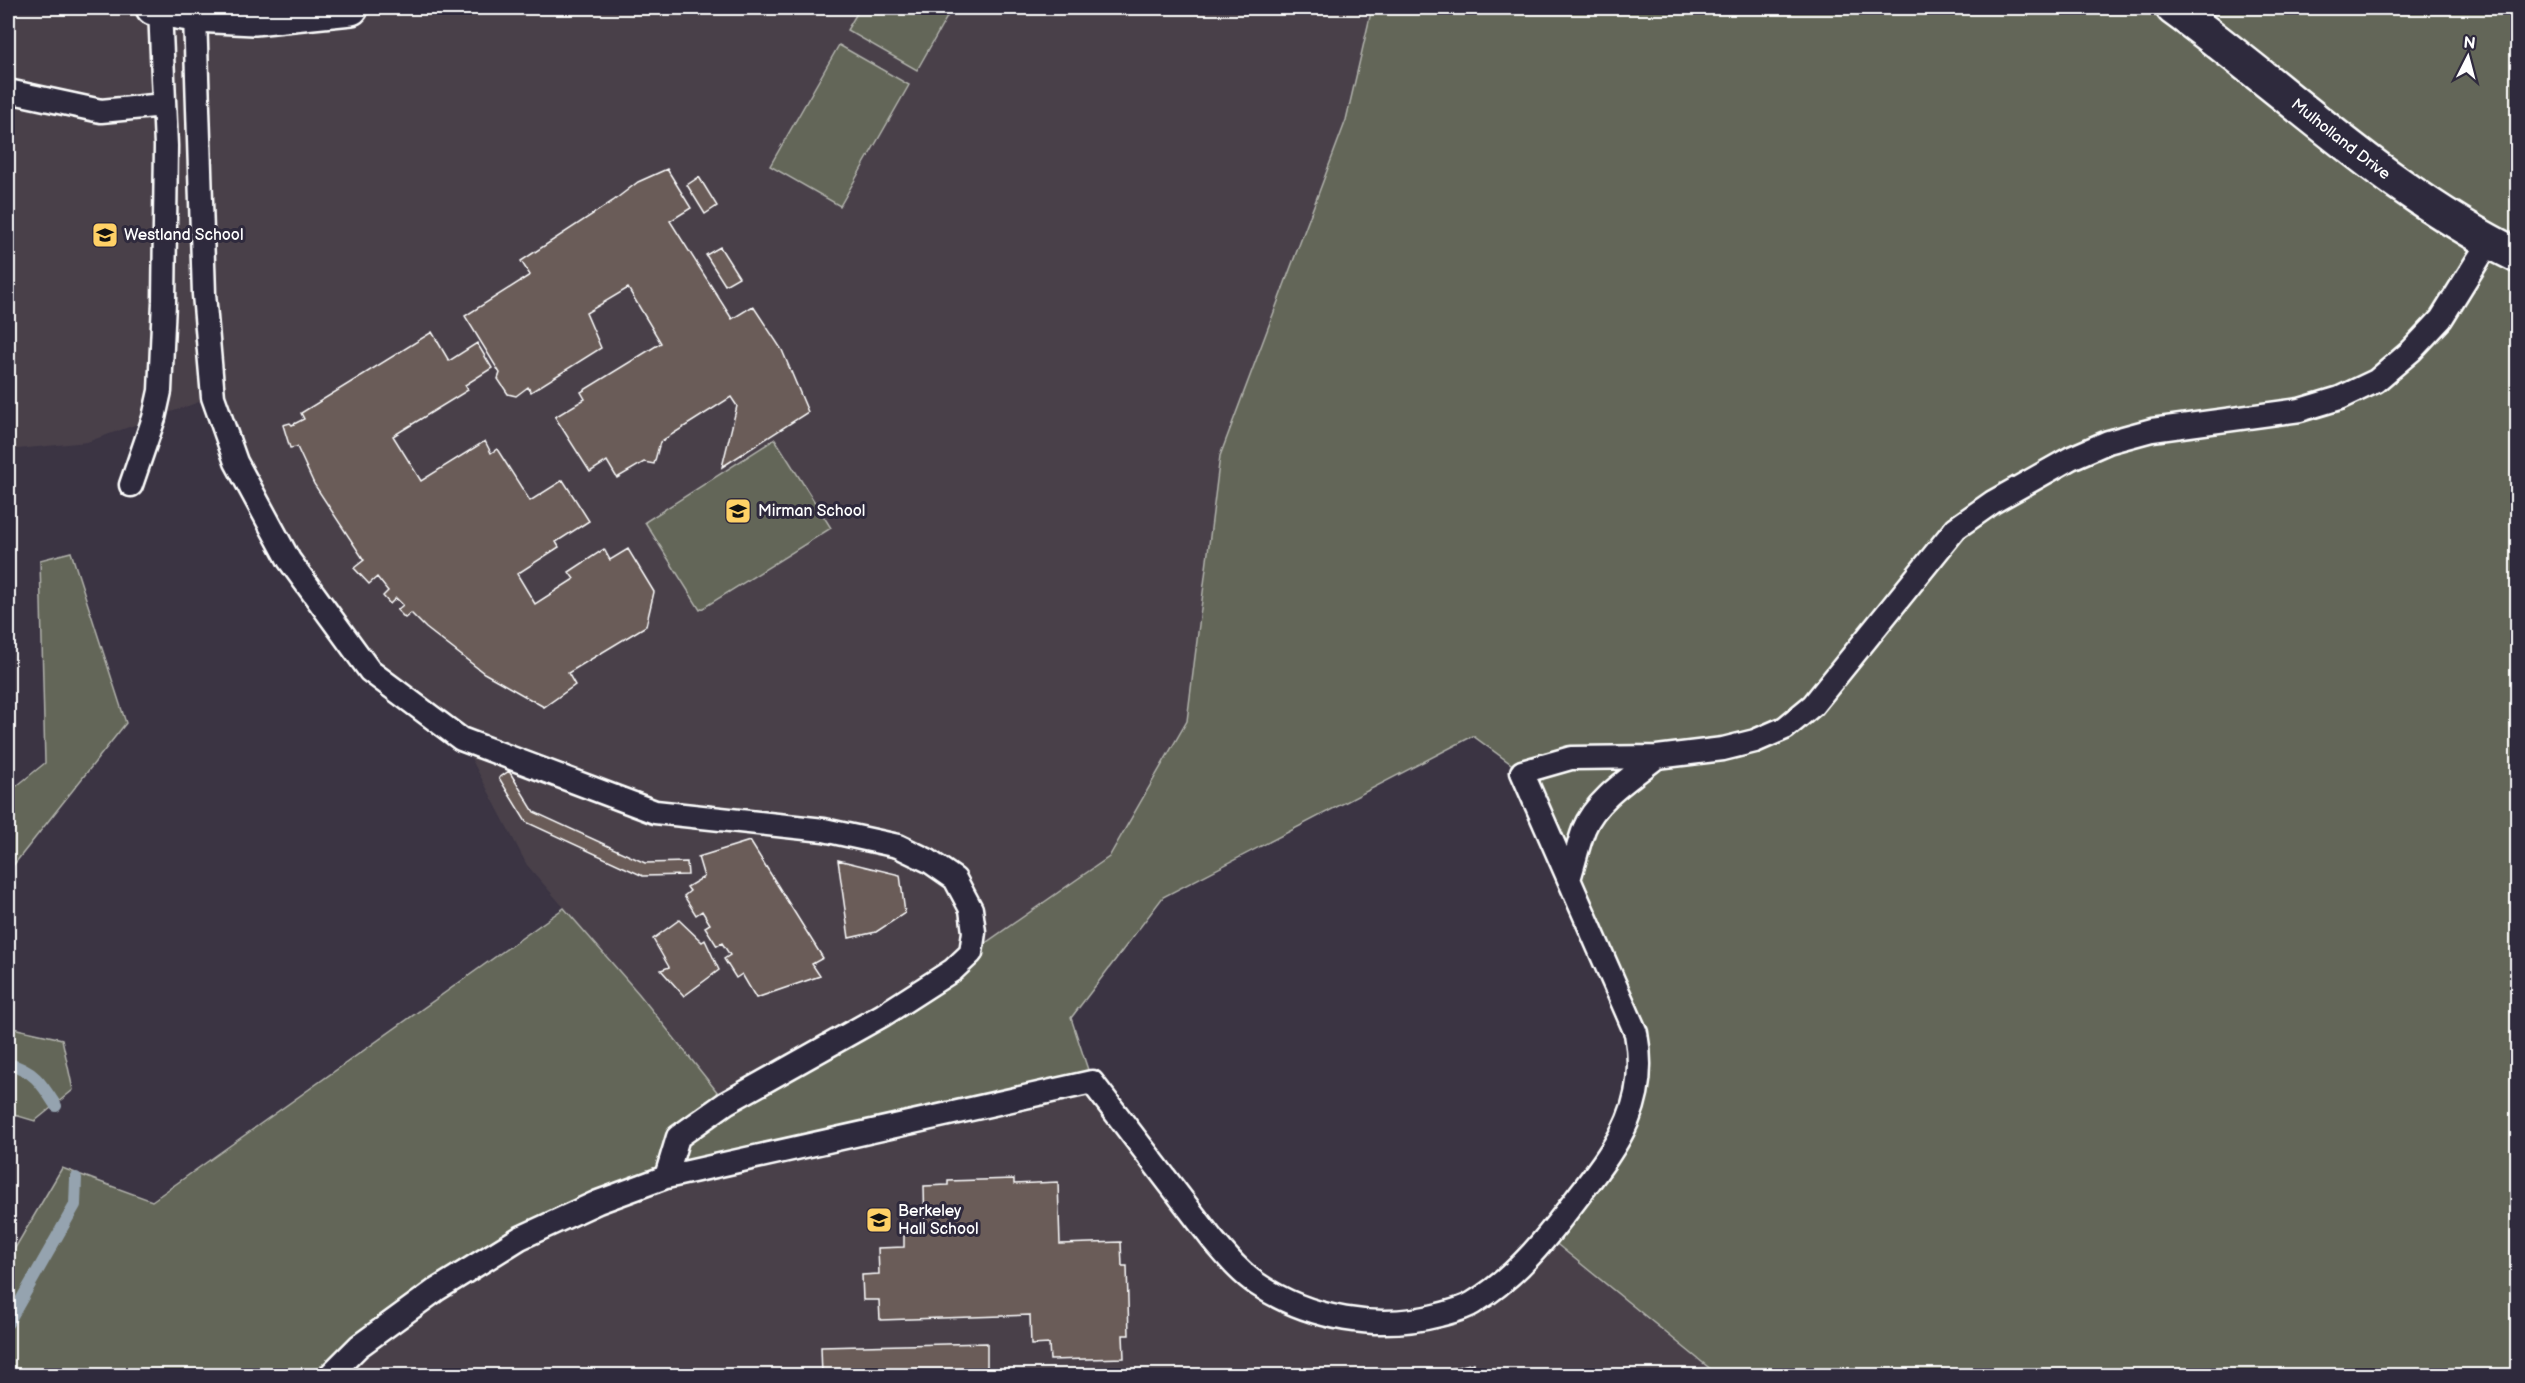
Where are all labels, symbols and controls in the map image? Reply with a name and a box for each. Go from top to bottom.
north arrow [2438,27,2498,87]
text: N [2462,33,2476,54]
street label: Mulholland Drive [2287,95,2394,184]
school or university icon: Westland School [90,220,120,250]
place label: Westland School [124,226,244,245]
school or university icon: Mirman School [723,496,753,526]
place label: Mirman School [758,502,865,521]
place label: Berkeley Hall School [898,1202,979,1239]
school or university icon: Berkeley Hall School [864,1205,894,1235]

